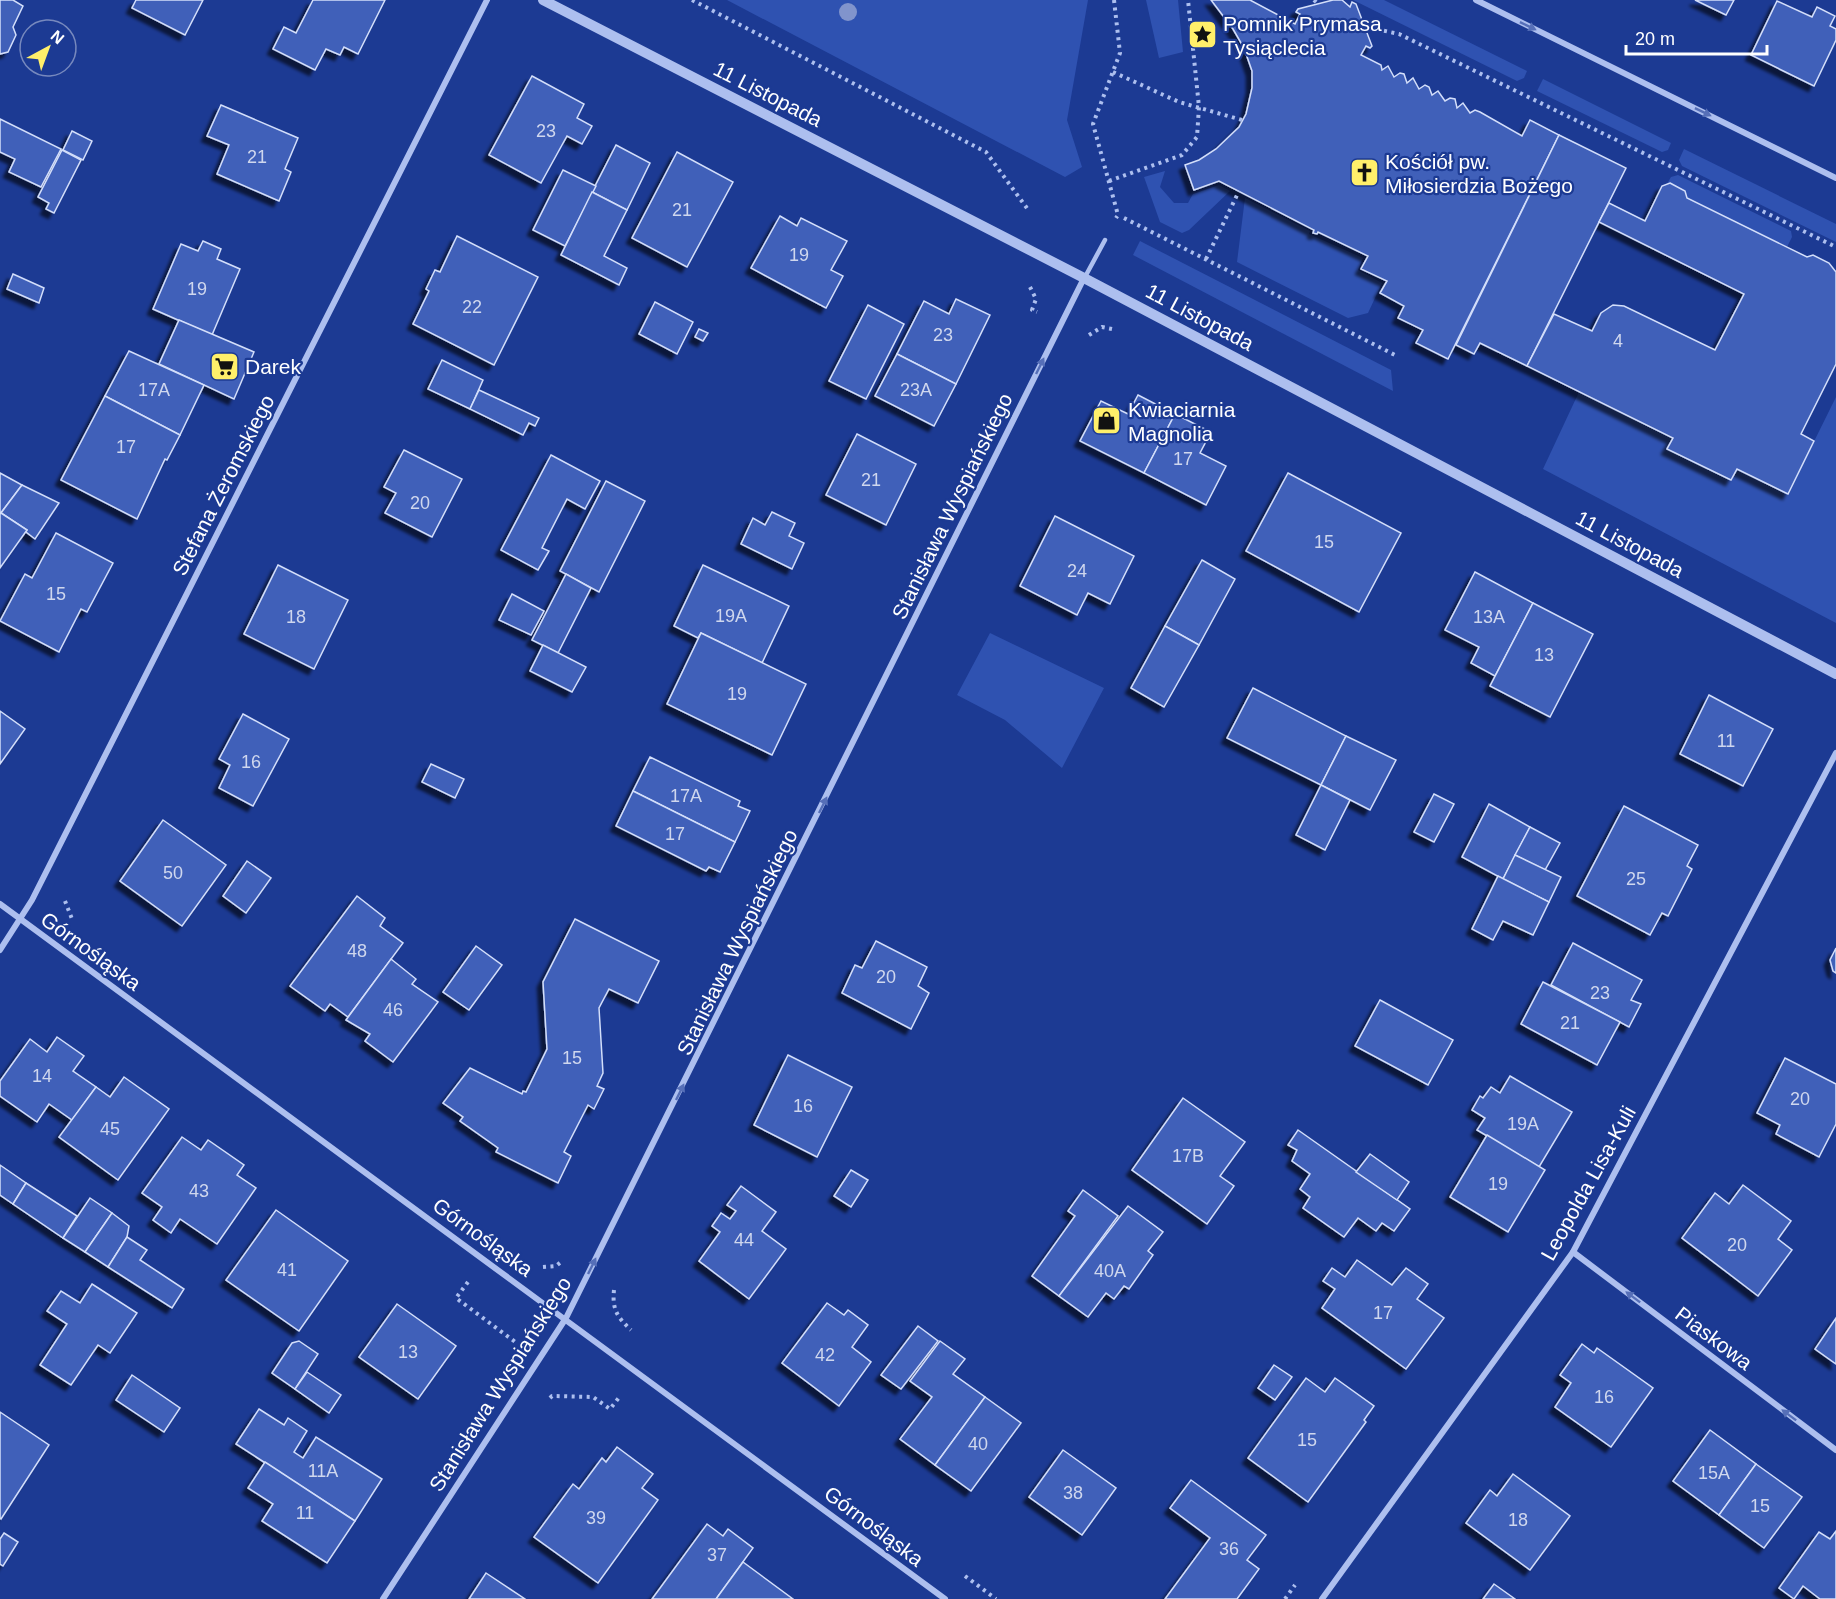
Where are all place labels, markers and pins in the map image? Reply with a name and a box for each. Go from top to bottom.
place label: Pomnik Prymasa Tysiąclecia [1223,12,1382,59]
place icon: Pomnik Prymasa Tysiąclecia [1186,19,1218,51]
place label: Kościół pw. Miłosierdzia Bożego [1385,150,1573,197]
church icon: Kościół pw. Miłosierdzia Bożego [1348,157,1380,189]
supermarket icon: Darek [208,350,240,382]
place label: Darek [245,355,302,378]
place label: Kwiaciarnia Magnolia [1128,398,1236,445]
shop icon: Kwiaciarnia Magnolia [1091,405,1123,437]

